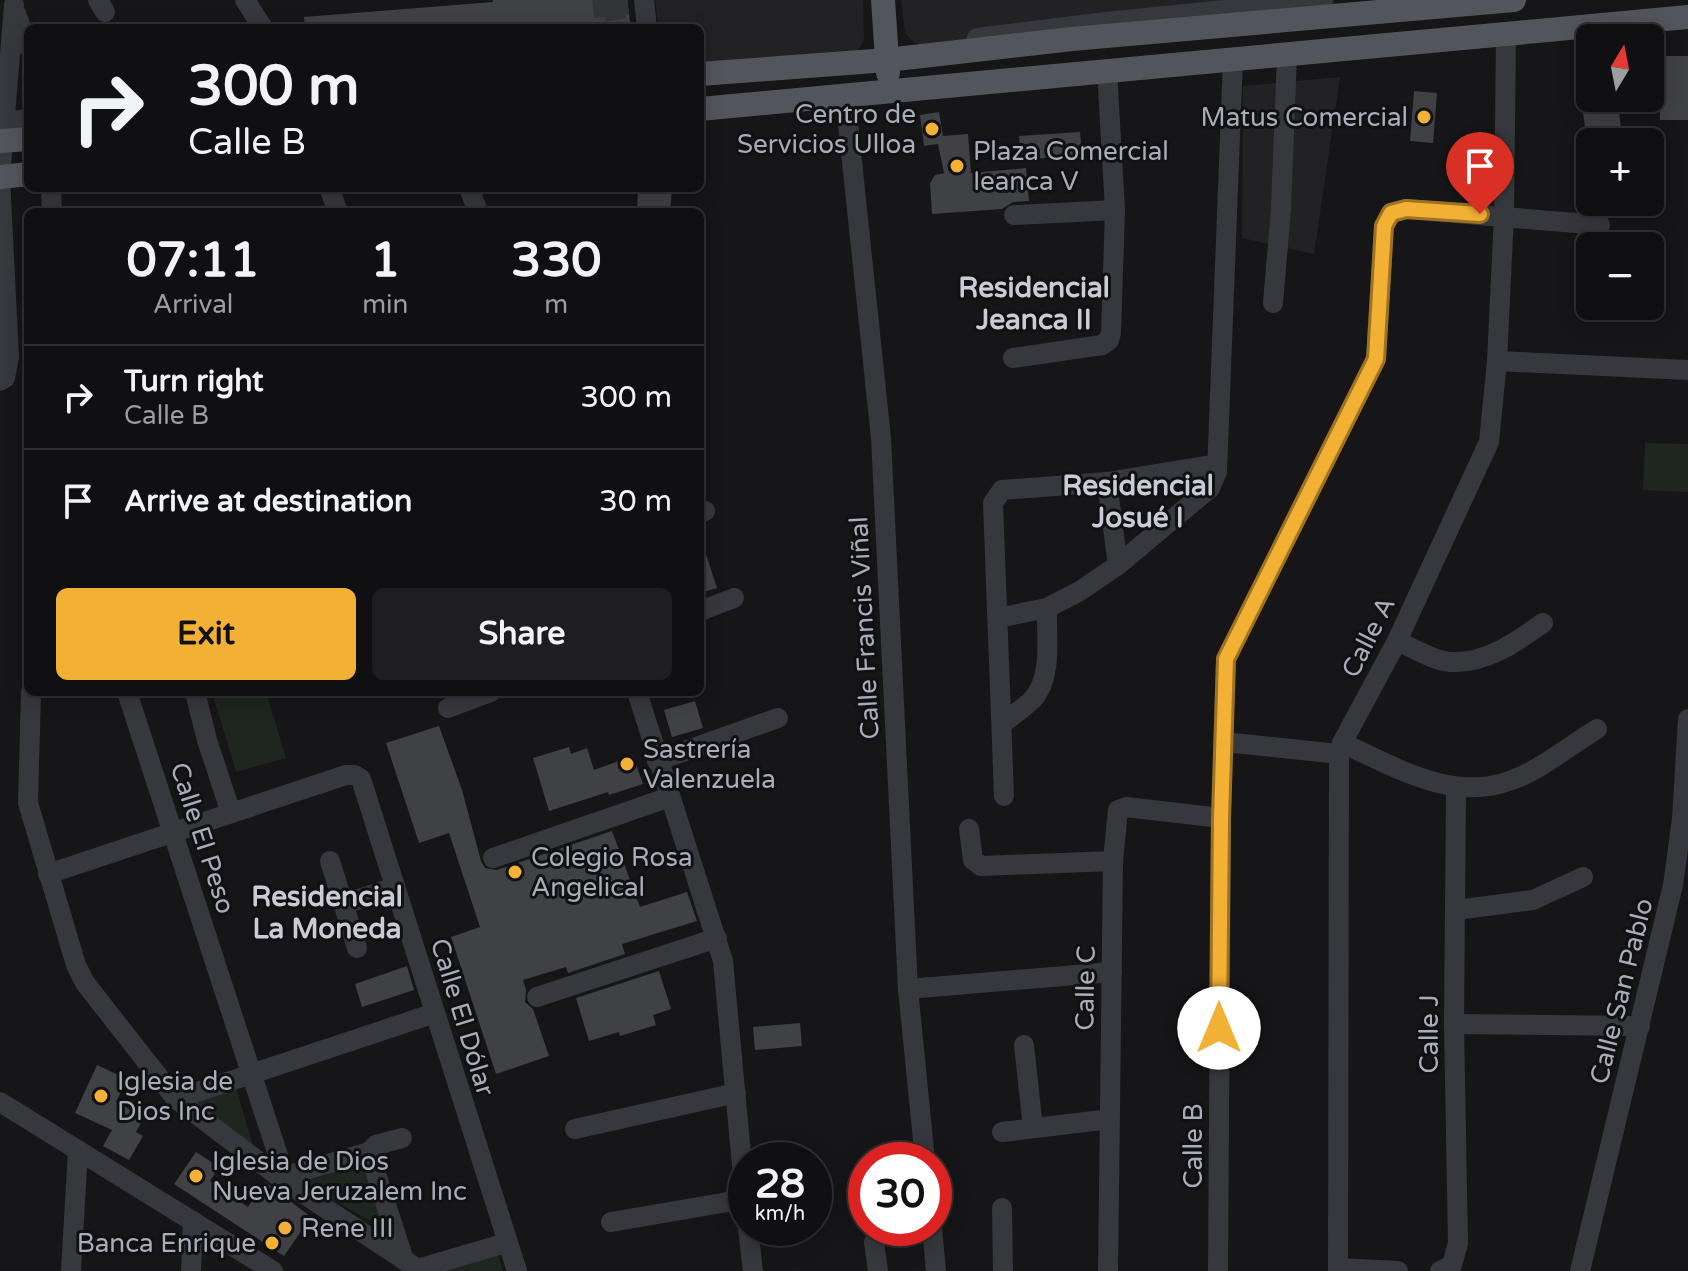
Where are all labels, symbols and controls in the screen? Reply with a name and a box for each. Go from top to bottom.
north arrow [1576,24,1664,112]
map controls [1576,24,1664,320]
text: 300 m [188,53,359,120]
icon: right [56,56,160,160]
place label: Centro de Servicios Ulloa [737,99,916,160]
place label: Matus Comercial [1201,102,1408,133]
marker: Matus Comercial [1415,108,1433,126]
marker: Centro de Servicios Ulloa [923,120,941,138]
text: Calle B [188,121,306,164]
button: + [1576,128,1664,216]
pin [1446,132,1514,214]
place label: Plaza Comercial Ieanca V [973,136,1169,197]
icon: arrive [1458,144,1502,188]
marker: Plaza Comercial Ieanca V [948,157,966,175]
text: 07:11 [127,232,260,290]
text: 1 [370,232,400,290]
text: 330 [511,232,601,290]
button: − [1576,232,1664,320]
district label: Residencial Jeanca II [958,271,1110,337]
text: Arrival [153,289,233,320]
text: min [362,289,408,320]
text: m [544,289,568,320]
text: Turn right [124,363,264,400]
icon: right [56,375,100,419]
text: 300 m [580,379,672,416]
text: Calle B [124,400,209,431]
district label: Residencial Josué I [1062,469,1214,535]
icon: arrive [56,479,100,523]
text: Arrive at destination [124,483,412,520]
text: 30 m [599,483,672,520]
street label: Calle Francis Viñal [843,516,886,740]
button: Exit [56,588,356,680]
button: Share [372,588,672,680]
street label: Calle A [1335,592,1402,683]
place label: Sastrería Valenzuela [643,734,776,795]
marker: Sastrería Valenzuela [618,755,636,773]
street label: Calle El Peso [164,759,242,918]
place label: Colegio Rosa Angelical [531,842,693,903]
marker: Colegio Rosa Angelical [506,863,524,881]
district label: Residencial La Moneda [251,880,403,946]
street label: Calle San Pablo [1583,895,1660,1087]
street label: Calle El Dólar [424,935,501,1100]
street label: Calle C [1069,945,1102,1031]
position arrow [1177,986,1261,1070]
street label: Calle J [1414,994,1445,1074]
place label: Iglesia de Dios Inc [117,1066,233,1127]
marker: Iglesia de Dios Inc [92,1087,110,1105]
street label: Calle B [1178,1103,1209,1189]
speed limit sign: 30 [848,1142,952,1246]
place label: Iglesia de Dios Nueva Jeruzalem Inc [212,1146,467,1207]
text: 28 [755,1160,805,1208]
marker: Iglesia de Dios Nueva Jeruzalem Inc [187,1167,205,1185]
text: km/h [755,1202,805,1226]
place label: Rene III [301,1213,394,1244]
marker: Rene III [276,1219,294,1237]
place label: Banca Enrique [77,1228,256,1259]
marker: Banca Enrique [263,1234,281,1252]

